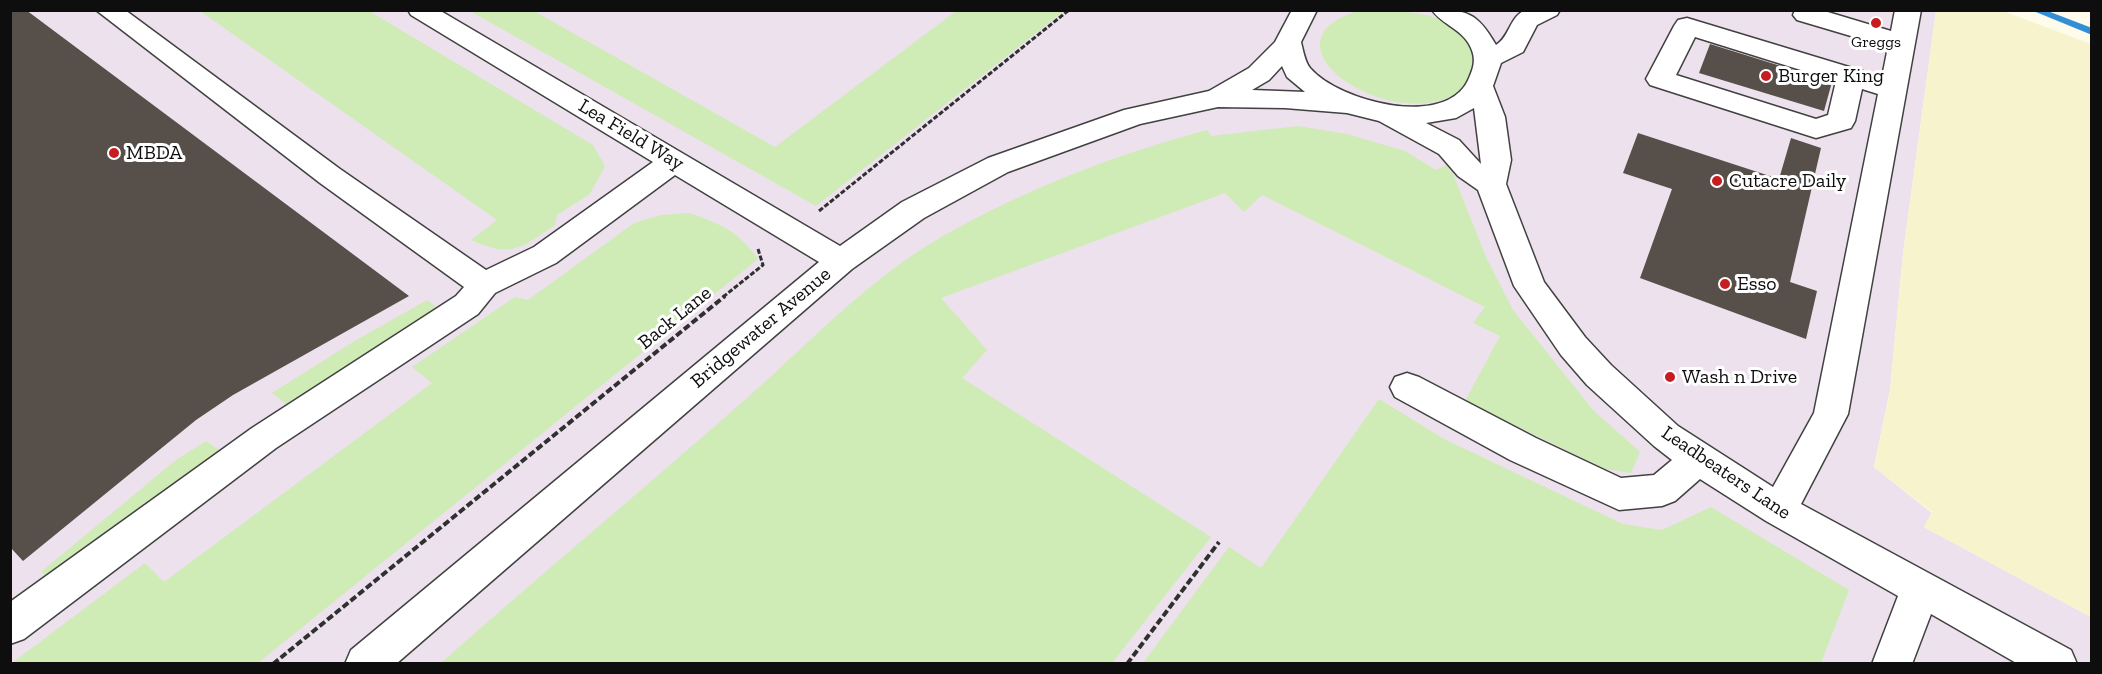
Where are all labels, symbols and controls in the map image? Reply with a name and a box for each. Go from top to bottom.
marker: Greggs [1869,16,1883,30]
place label: Greggs [1851,32,1901,52]
place label: Burger King [1778,64,1884,88]
marker: Burger King [1759,69,1773,83]
street label: Lea Field Way [574,94,688,176]
place label: MBDA [126,141,182,165]
marker: MBDA [107,146,121,160]
place label: Cutacre Daily [1729,169,1846,193]
marker: Cutacre Daily [1710,174,1724,188]
street label: Bridgewater Avenue [686,262,836,394]
place label: Esso [1737,272,1777,296]
marker: Esso [1718,277,1732,291]
street label: Back Lane [634,281,716,355]
place label: Wash n Drive [1682,365,1797,389]
marker: Wash n Drive [1663,370,1677,384]
street label: Leadbeaters Lane [1657,421,1795,525]

